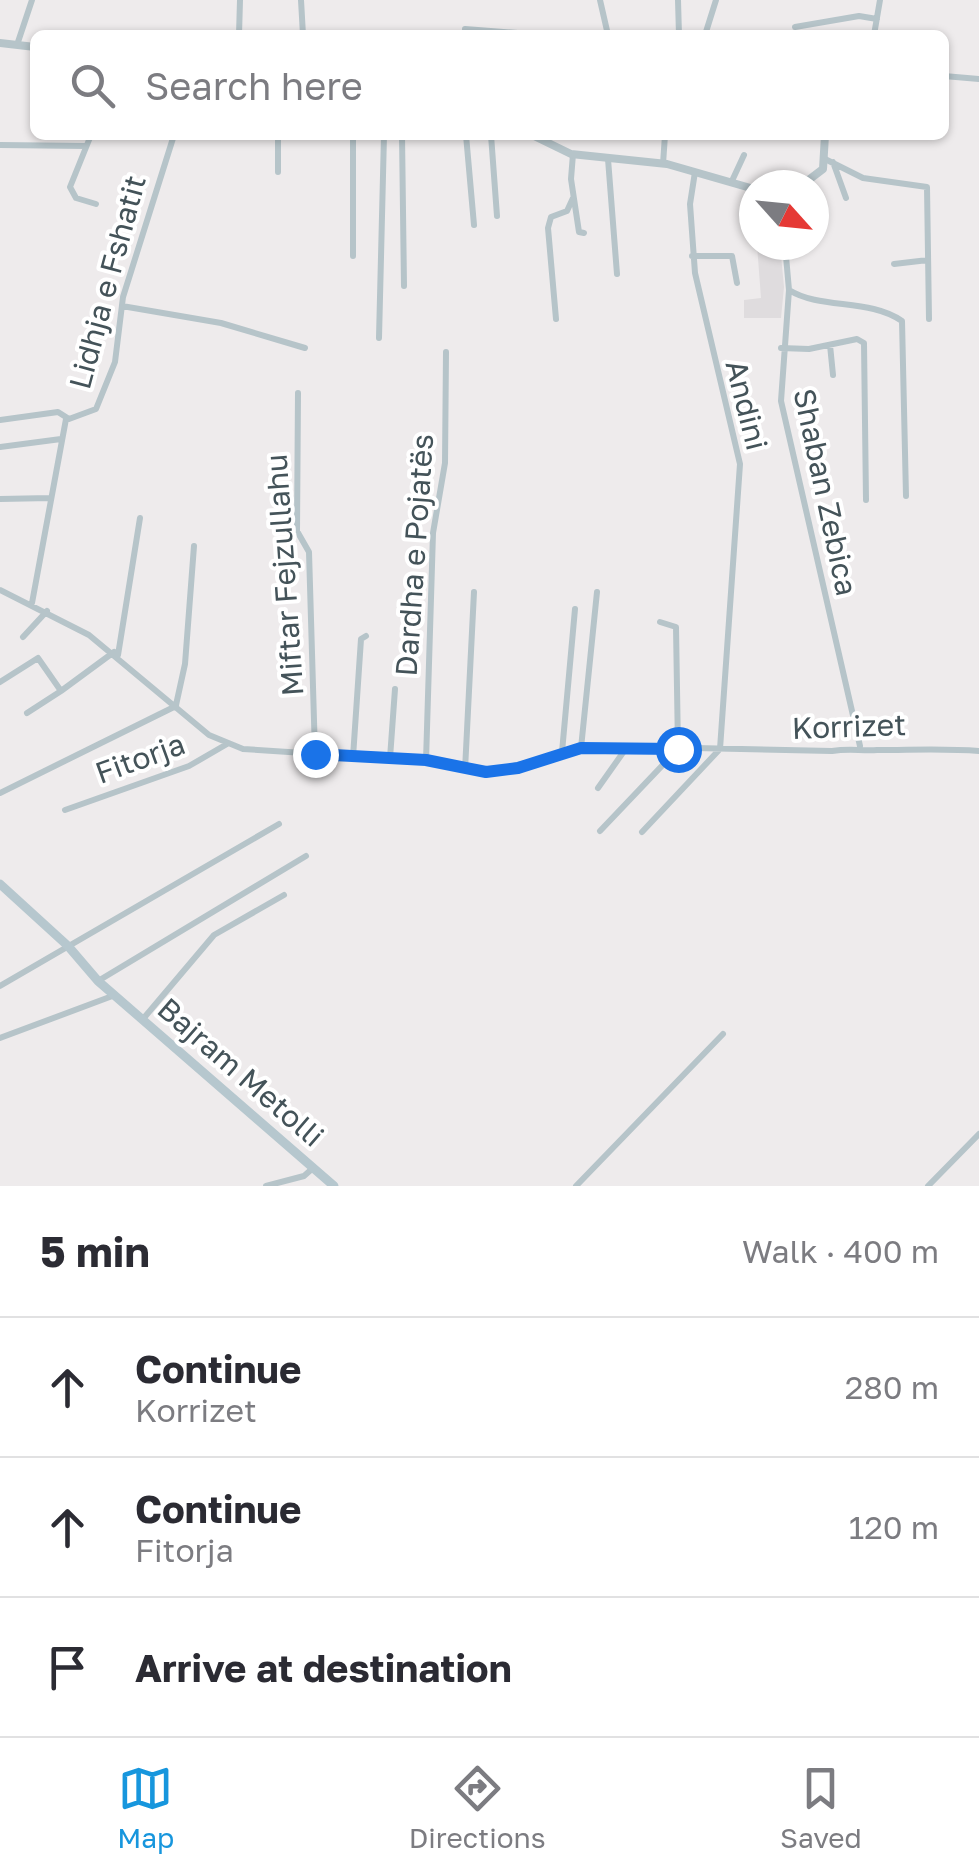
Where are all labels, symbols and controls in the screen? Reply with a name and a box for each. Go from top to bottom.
search box [30,30,949,140]
icon: search [65,58,120,113]
text: Search here [145,63,363,108]
north arrow [739,170,829,260]
street label: Lidhja e Fshatit [61,171,153,393]
street label: Andini [718,356,776,454]
street label: Shaban Zebica [787,385,865,599]
street label: Dardha e Pojatës [388,433,440,677]
street label: Miftar Fejzullahu [258,453,310,697]
street label: Korrizet [791,706,907,746]
street label: Fitorja [90,725,190,791]
route start [656,727,702,773]
route end [293,732,339,778]
street label: Bajram Metolli [151,990,331,1154]
text: 5 min [40,1226,150,1276]
text: Walk · 400 m [742,1232,939,1270]
text: Continue [135,1346,301,1391]
icon: ahead [40,1360,95,1415]
text: 280 m [845,1368,939,1406]
text: Korrizet [135,1391,257,1429]
text: Continue [135,1486,301,1531]
icon: ahead [40,1500,95,1555]
text: 120 m [849,1508,939,1546]
text: Fitorja [135,1531,234,1569]
icon: arrive [40,1640,95,1695]
text: Arrive at destination [135,1645,512,1690]
tab: Map [117,1761,174,1854]
tab: Directions [409,1761,546,1854]
tab: Saved [780,1761,862,1854]

